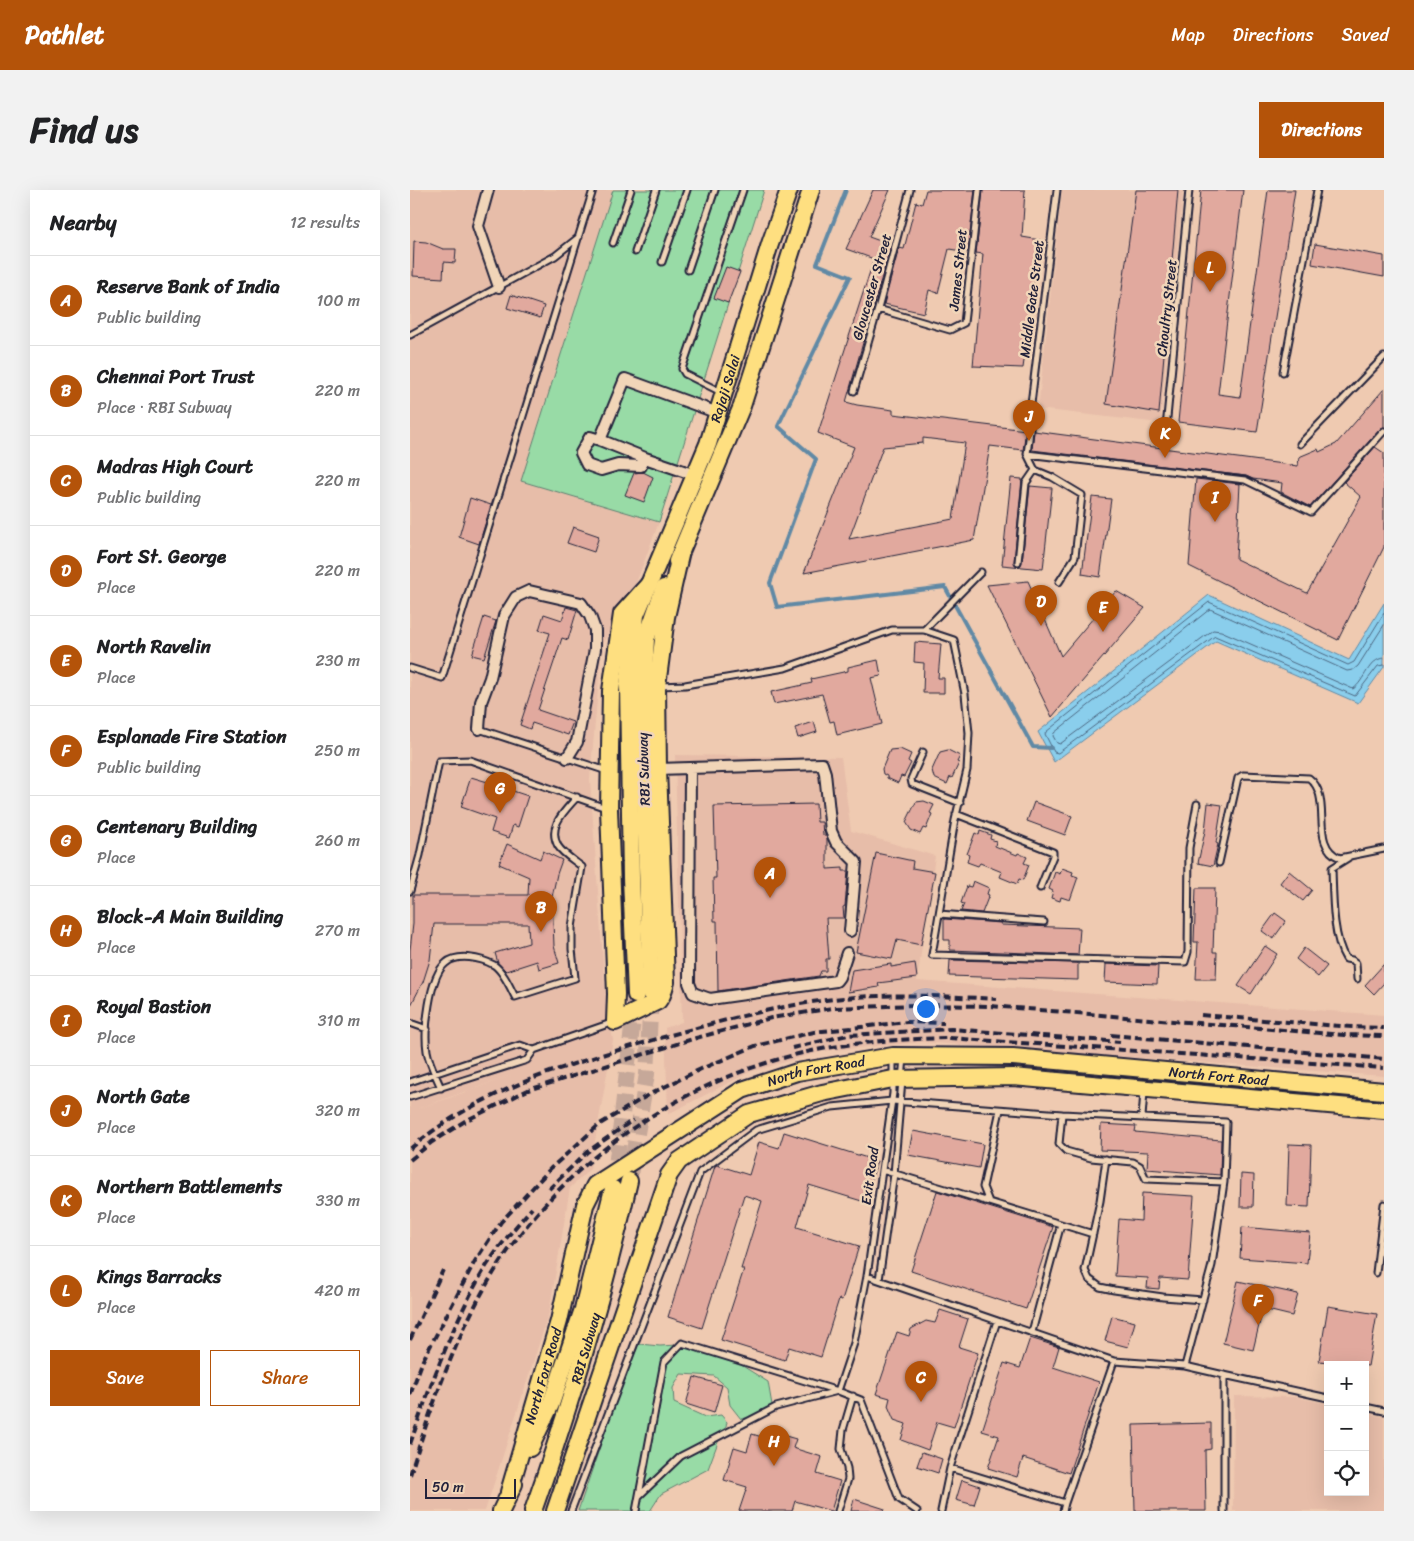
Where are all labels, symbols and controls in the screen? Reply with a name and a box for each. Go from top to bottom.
text: Pathlet [25,14,104,56]
text: Map [1172,19,1205,51]
text: Directions [1233,19,1314,51]
text: Saved [1342,19,1389,51]
text: Find us [30,99,138,161]
button: Directions [1259,102,1384,158]
text: Nearby [50,204,116,242]
text: 12 results [290,208,360,237]
street label: James Street [941,228,975,313]
street label: Gloucester Street [845,231,899,343]
street label: Middle Gate Street [1012,239,1052,359]
pin: L [1194,251,1226,292]
street label: Choultry Street [1149,258,1185,358]
text: Reserve Bank of India [97,270,280,303]
text: A [61,286,71,315]
text: 100 m [316,286,360,315]
text: Public building [97,303,201,332]
street label: Rajaji Salai [703,351,748,426]
text: Chennai Port Trust [97,360,255,393]
text: B [61,376,71,405]
text: 220 m [315,376,360,405]
text: Place · RBI Subway [97,393,232,422]
pin: J [1013,400,1045,441]
pin: K [1149,417,1181,458]
text: Madras High Court [97,450,253,483]
text: C [61,466,71,495]
text: 220 m [315,466,360,495]
pin: I [1199,481,1231,522]
text: Public building [97,483,201,512]
text: Fort St. George [97,540,226,573]
text: D [61,556,71,585]
text: 220 m [315,556,360,585]
text: Place [97,573,136,602]
pin: D [1025,585,1057,626]
pin: E [1087,591,1119,632]
text: North Ravelin [97,630,211,663]
text: E [62,646,70,675]
text: 230 m [315,646,360,675]
text: Place [97,663,136,692]
text: Esplanade Fire Station [97,720,287,753]
street label: RBI Subway [630,731,658,806]
text: F [62,736,70,765]
text: 250 m [314,736,360,765]
text: Public building [97,753,201,782]
pin: G [484,772,516,813]
text: Centenary Building [97,810,257,843]
text: G [61,826,71,855]
text: 260 m [315,826,360,855]
text: Place [97,843,136,872]
pin: A [754,857,786,898]
pin: B [525,891,557,932]
text: Block-A Main Building [97,900,283,933]
text: H [60,916,72,945]
text: 270 m [315,916,360,945]
text: Place [97,933,136,962]
text: Royal Bastion [97,990,211,1023]
your location [913,996,939,1022]
text: I [63,1006,69,1035]
text: 310 m [318,1006,360,1035]
text: Place [97,1023,136,1052]
street label: North Fort Road [764,1048,868,1094]
street label: North Fort Road [1168,1059,1271,1093]
text: North Gate [97,1080,190,1113]
text: J [62,1096,70,1125]
text: 320 m [315,1096,360,1125]
text: Place [97,1113,136,1142]
street label: Exit Road [854,1144,887,1207]
text: Northern Battlements [97,1170,282,1203]
text: K [61,1186,71,1215]
text: 330 m [316,1186,360,1215]
text: Place [97,1203,136,1232]
text: Kings Barracks [97,1260,222,1293]
text: L [62,1276,70,1305]
text: 420 m [314,1276,360,1305]
pin: F [1242,1284,1274,1325]
text: Place [97,1293,136,1322]
street label: RBI Subway [563,1309,608,1387]
street label: North Fort Road [517,1323,569,1427]
button: Save [50,1350,200,1406]
button: Share [210,1350,360,1406]
pin: C [905,1361,937,1402]
map controls [1324,1361,1369,1496]
button: + [1324,1361,1369,1406]
button: − [1324,1406,1369,1451]
pin: H [758,1425,790,1466]
button: locate [1324,1451,1369,1496]
text: 50 m [432,1475,464,1500]
scale bar [425,1476,516,1499]

